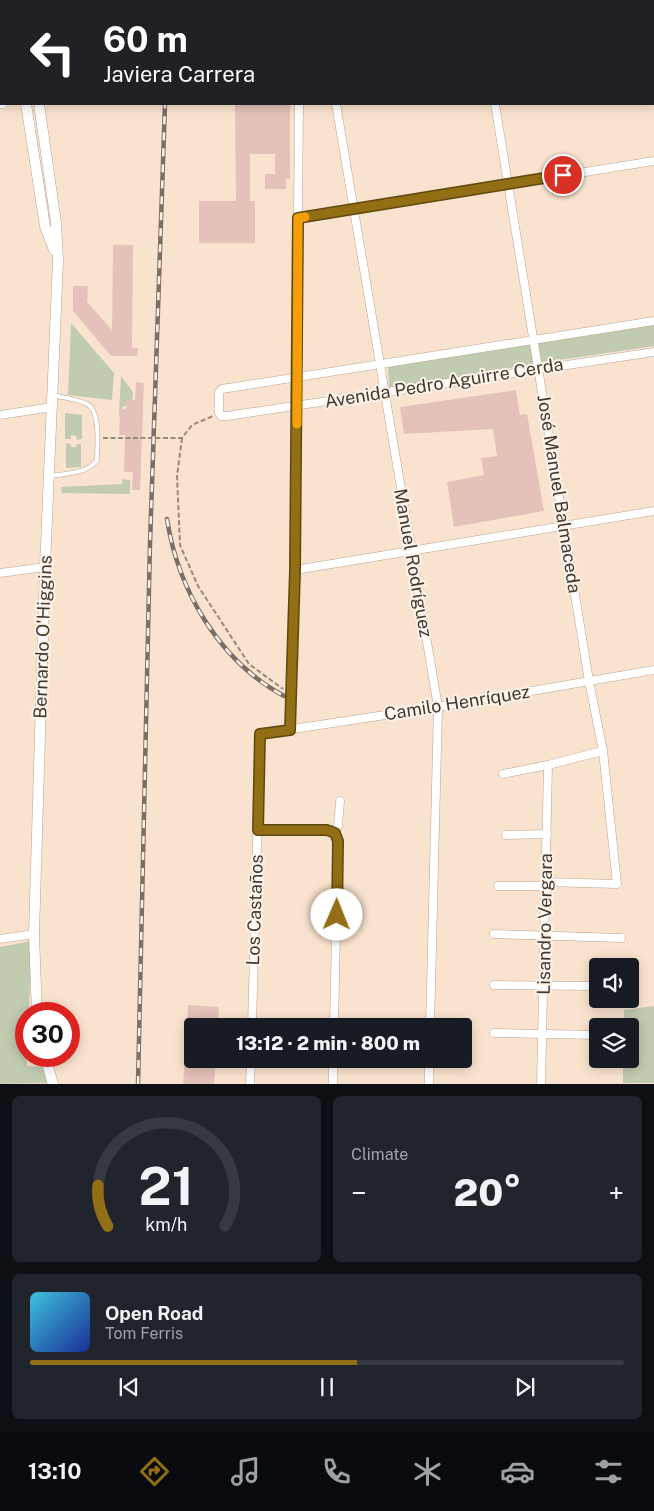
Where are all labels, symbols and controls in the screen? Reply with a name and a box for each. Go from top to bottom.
text: 60 m [103,19,188,60]
icon: left [20,20,85,85]
text: Javiera Carrera [103,61,255,87]
pin [542,154,584,196]
icon: arrive [549,161,577,189]
street label: Avenida Pedro Aguirre Cerda [323,353,565,412]
street label: José Manuel Balmaceda [533,393,586,595]
street label: Manuel Rodríguez [390,487,437,639]
street label: Bernardo O'Higgins [29,555,56,719]
street label: Camilo Henríquez [383,681,531,724]
street label: Lisandro Vergara [533,853,556,995]
street label: Los Castaños [242,854,267,966]
position arrow [310,888,362,940]
map controls [589,958,639,1068]
button: sound [589,958,639,1008]
speed limit sign: 30 [15,1002,80,1067]
button: layers [589,1018,639,1068]
text: 13:12 · 2 min · 800 m [236,1032,420,1054]
text: Climate [351,1145,408,1164]
text: 21 [139,1156,194,1217]
text: 20° [453,1170,522,1215]
text: − [351,1176,367,1209]
text: + [608,1176,624,1209]
text: km/h [145,1214,188,1235]
text: Open Road [105,1302,203,1324]
text: Tom Ferris [105,1324,183,1343]
icon: previous [115,1373,143,1401]
icon: pause [313,1373,341,1401]
icon: next [511,1373,539,1401]
icon: directions [137,1454,172,1489]
icon: music [228,1454,263,1489]
icon: phone [319,1454,354,1489]
icon: climate [410,1454,445,1489]
icon: car [500,1454,535,1489]
icon: filters [591,1454,626,1489]
text: 13:10 [28,1458,81,1484]

